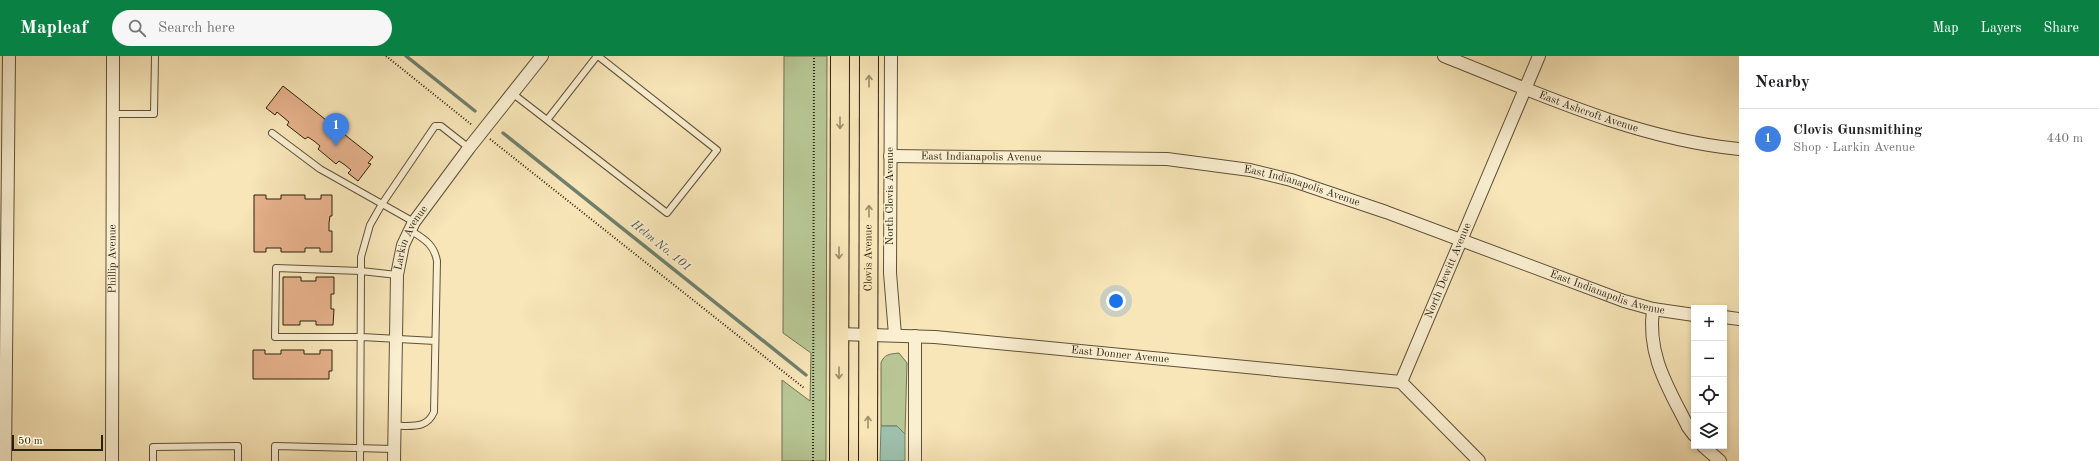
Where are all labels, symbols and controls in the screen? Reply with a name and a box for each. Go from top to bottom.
search box [112,10,392,46]
icon: search [126,17,148,39]
text: Mapleaf [20,19,88,38]
text: Search here [158,21,235,36]
text: Map [1933,21,1959,35]
text: Layers [1981,21,2022,35]
text: Share [2044,21,2079,35]
text: Nearby [1755,74,1810,91]
one-way arrow [865,75,873,88]
street label: East Ashcroft Avenue [1537,89,1639,134]
pin: 1 [323,113,349,146]
one-way arrow [836,116,844,129]
text: Clovis Gunsmithing [1793,123,1922,138]
text: 1 [1764,132,1772,145]
text: 440 m [2046,132,2083,145]
text: Shop · Larkin Avenue [1793,141,1915,154]
street label: North Clovis Avenue [885,147,896,245]
street label: East Indianapolis Avenue [921,151,1041,163]
street label: East Indianapolis Avenue [1243,164,1361,208]
street label: Larkin Avenue [393,204,430,271]
one-way arrow [865,205,873,218]
water label: Helm No. 101 [628,218,693,274]
street label: North Dewitt Avenue [1423,221,1473,320]
street label: Phillip Avenue [107,224,118,294]
street label: Clovis Avenue [863,224,874,292]
one-way arrow [835,246,843,259]
street label: East Indianapolis Avenue [1548,268,1666,316]
your location [1106,291,1126,311]
map controls [1691,305,1727,449]
button: + [1691,305,1727,341]
button: − [1691,341,1727,377]
street label: East Donner Avenue [1071,345,1170,365]
one-way arrow [835,366,843,379]
button: locate [1691,377,1727,413]
button: layers [1691,413,1727,449]
one-way arrow [864,416,872,429]
scale bar [12,433,103,452]
text: 50 m [18,436,43,447]

